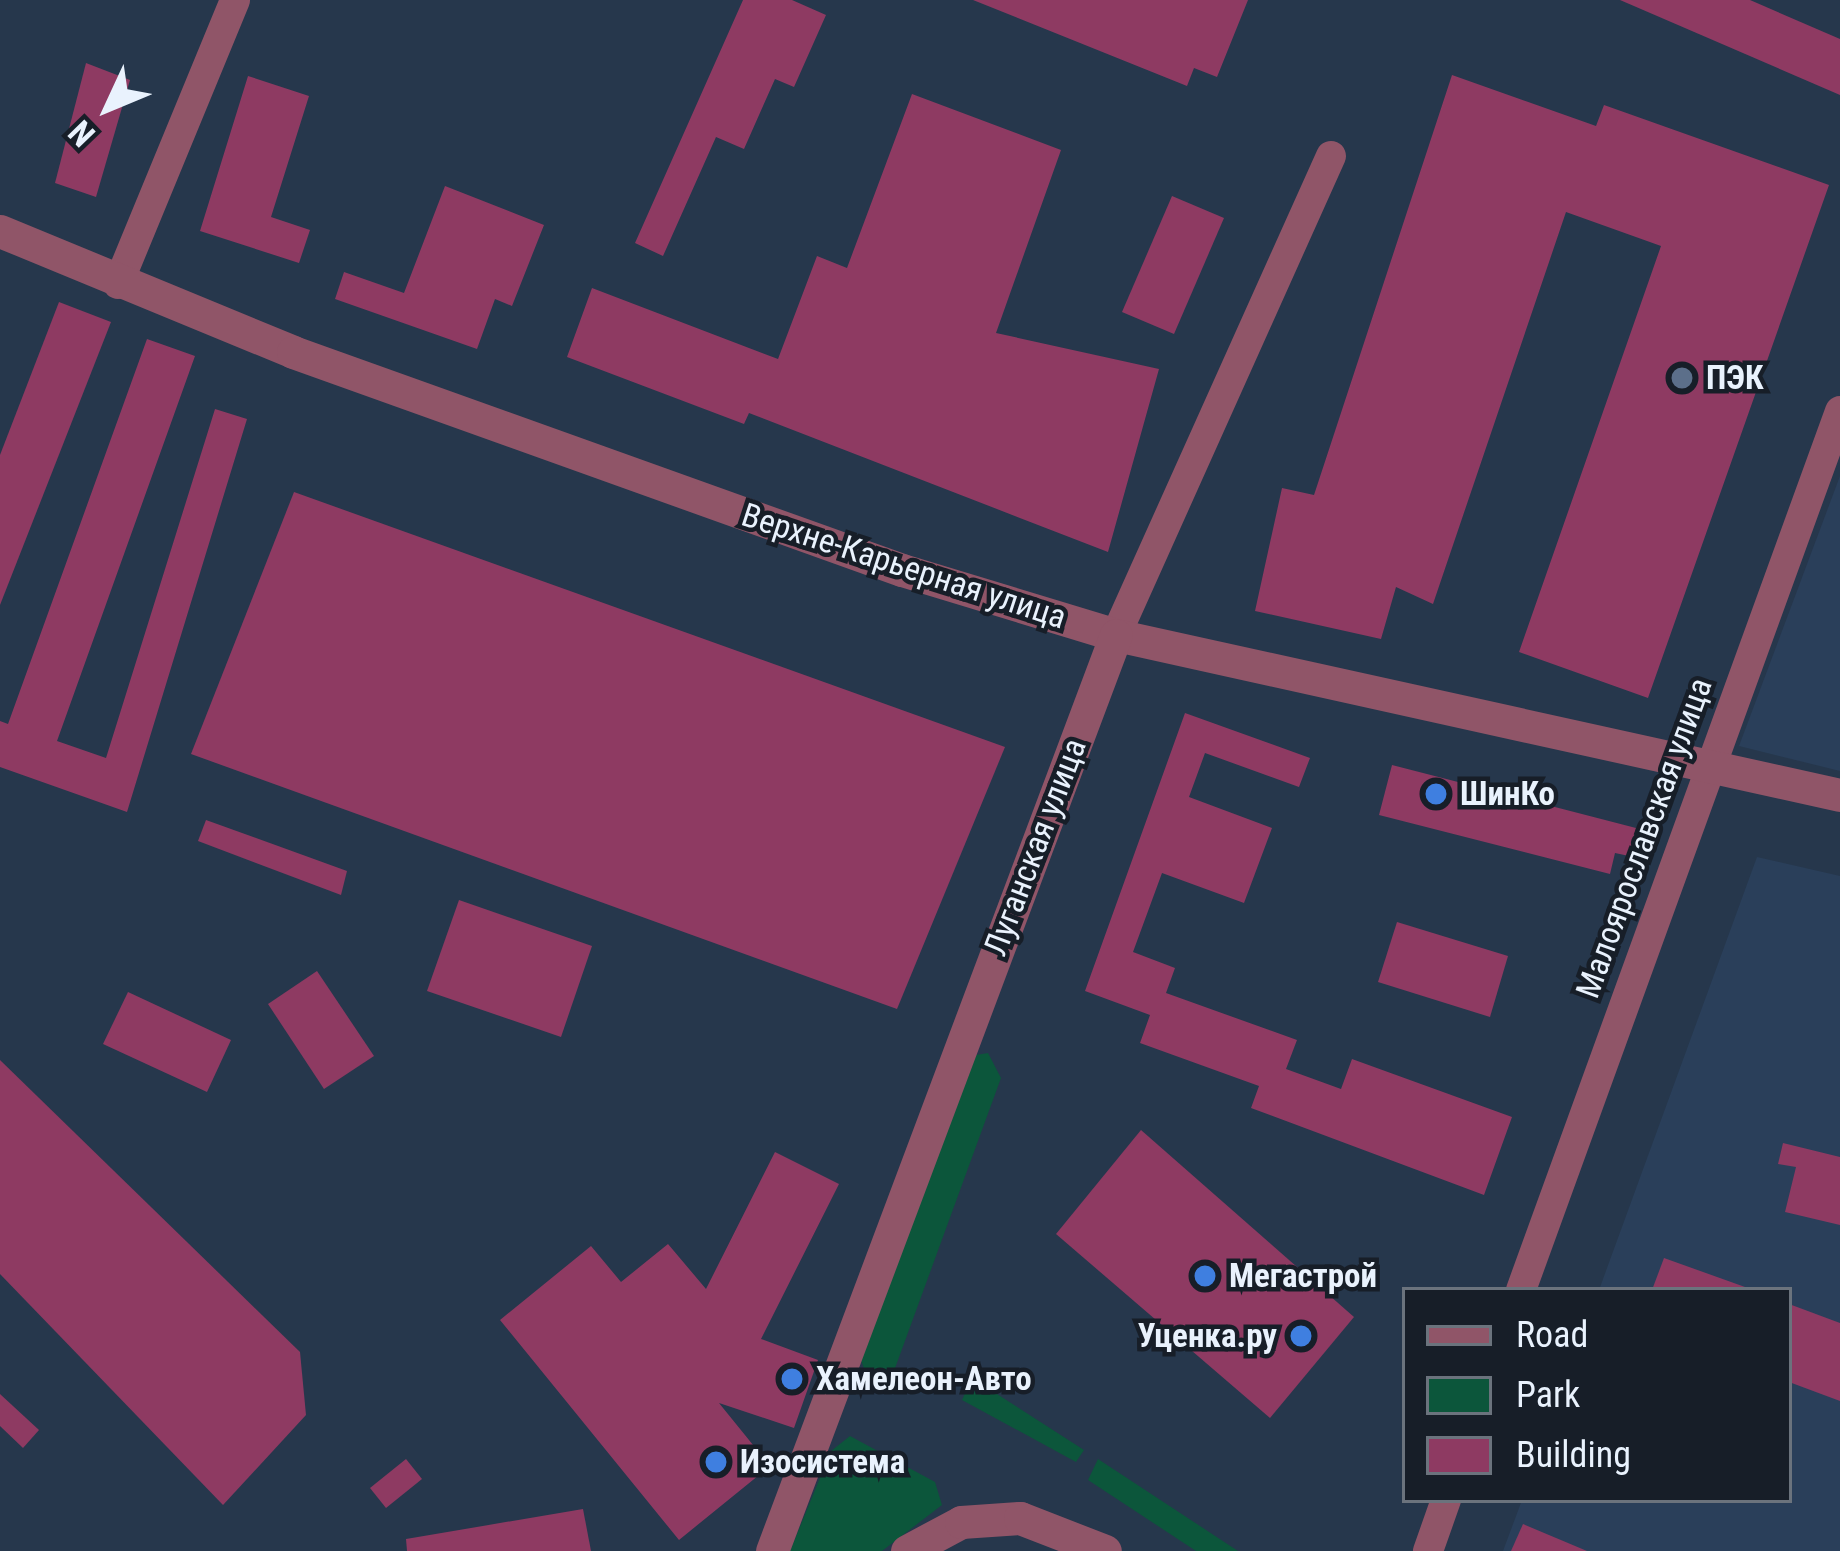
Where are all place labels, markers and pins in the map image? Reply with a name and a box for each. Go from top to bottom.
place label: ПЭК [1706,358,1764,398]
marker: ПЭК [1669,365,1695,391]
place label: ШинКо [1460,774,1555,814]
marker: ШинКо [1423,781,1449,807]
place label: Мегастрой [1229,1256,1377,1296]
marker: Мегастрой [1192,1263,1218,1289]
place label: Уценка.ру [1137,1316,1277,1356]
marker: Уценка.ру [1288,1323,1314,1349]
place label: Хамелеон-Авто [816,1359,1032,1399]
marker: Хамелеон-Авто [779,1366,805,1392]
place label: Изосистема [740,1442,905,1482]
marker: Изосистема [703,1449,729,1475]

